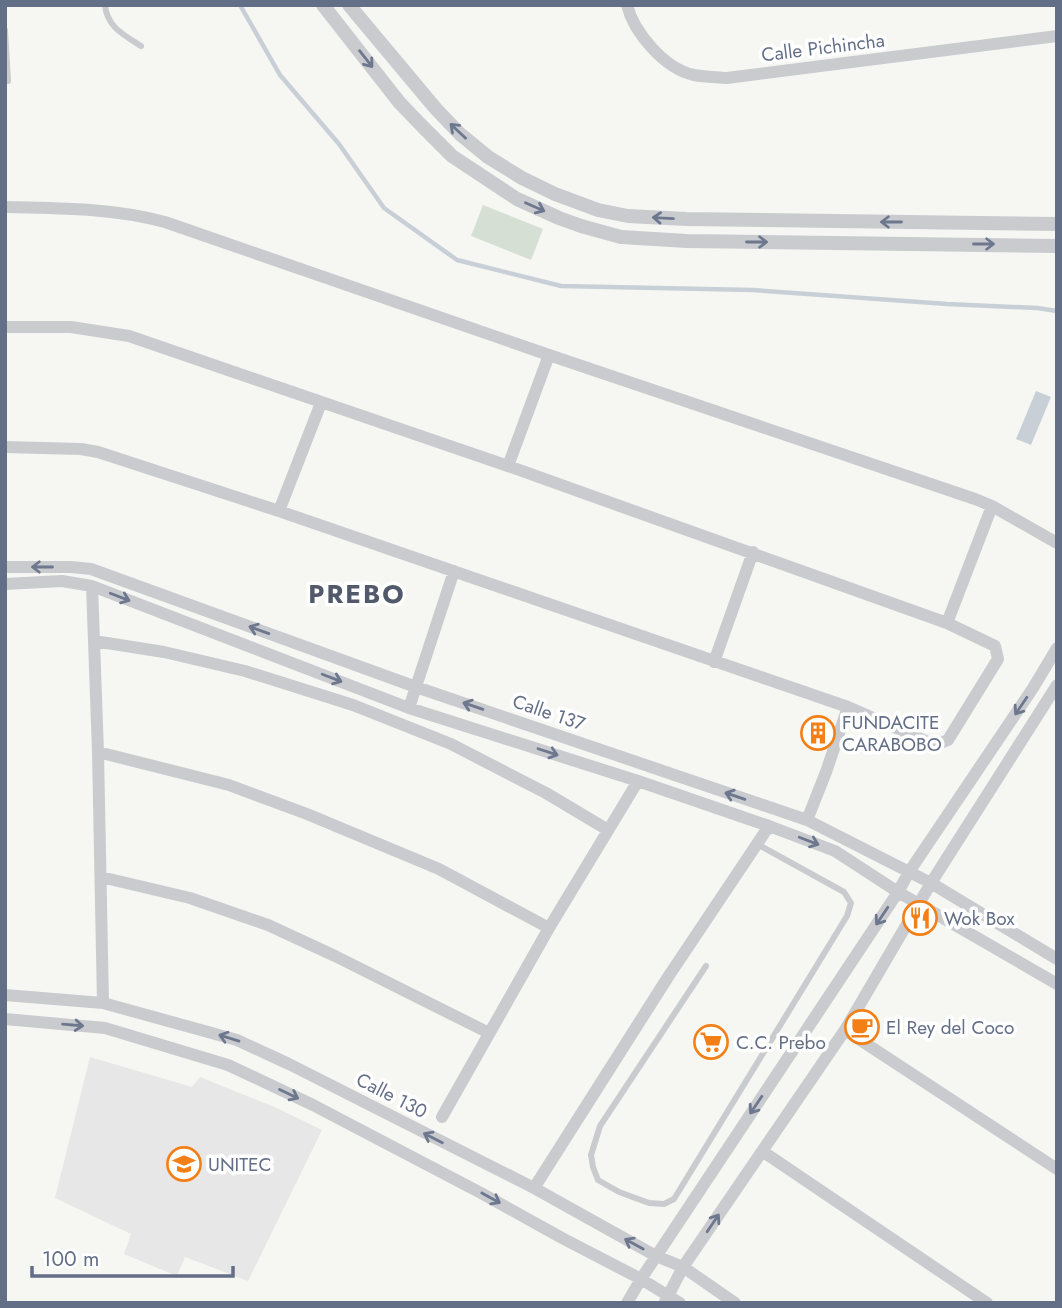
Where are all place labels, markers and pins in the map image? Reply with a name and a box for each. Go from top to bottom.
place label: FUNDACITE CARABOBO [842,709,942,758]
building icon: FUNDACITE CARABOBO [799,714,837,752]
restaurant icon: Wok Box [901,899,939,937]
place label: Wok Box [944,905,1014,932]
cafe icon: El Rey del Coco [843,1008,881,1046]
place label: El Rey del Coco [886,1014,1014,1041]
supermarket icon: C.C. Prebo [692,1023,730,1061]
place label: C.C. Prebo [736,1029,826,1056]
school or university icon: UNITEC [165,1145,203,1183]
place label: UNITEC [208,1151,272,1178]

